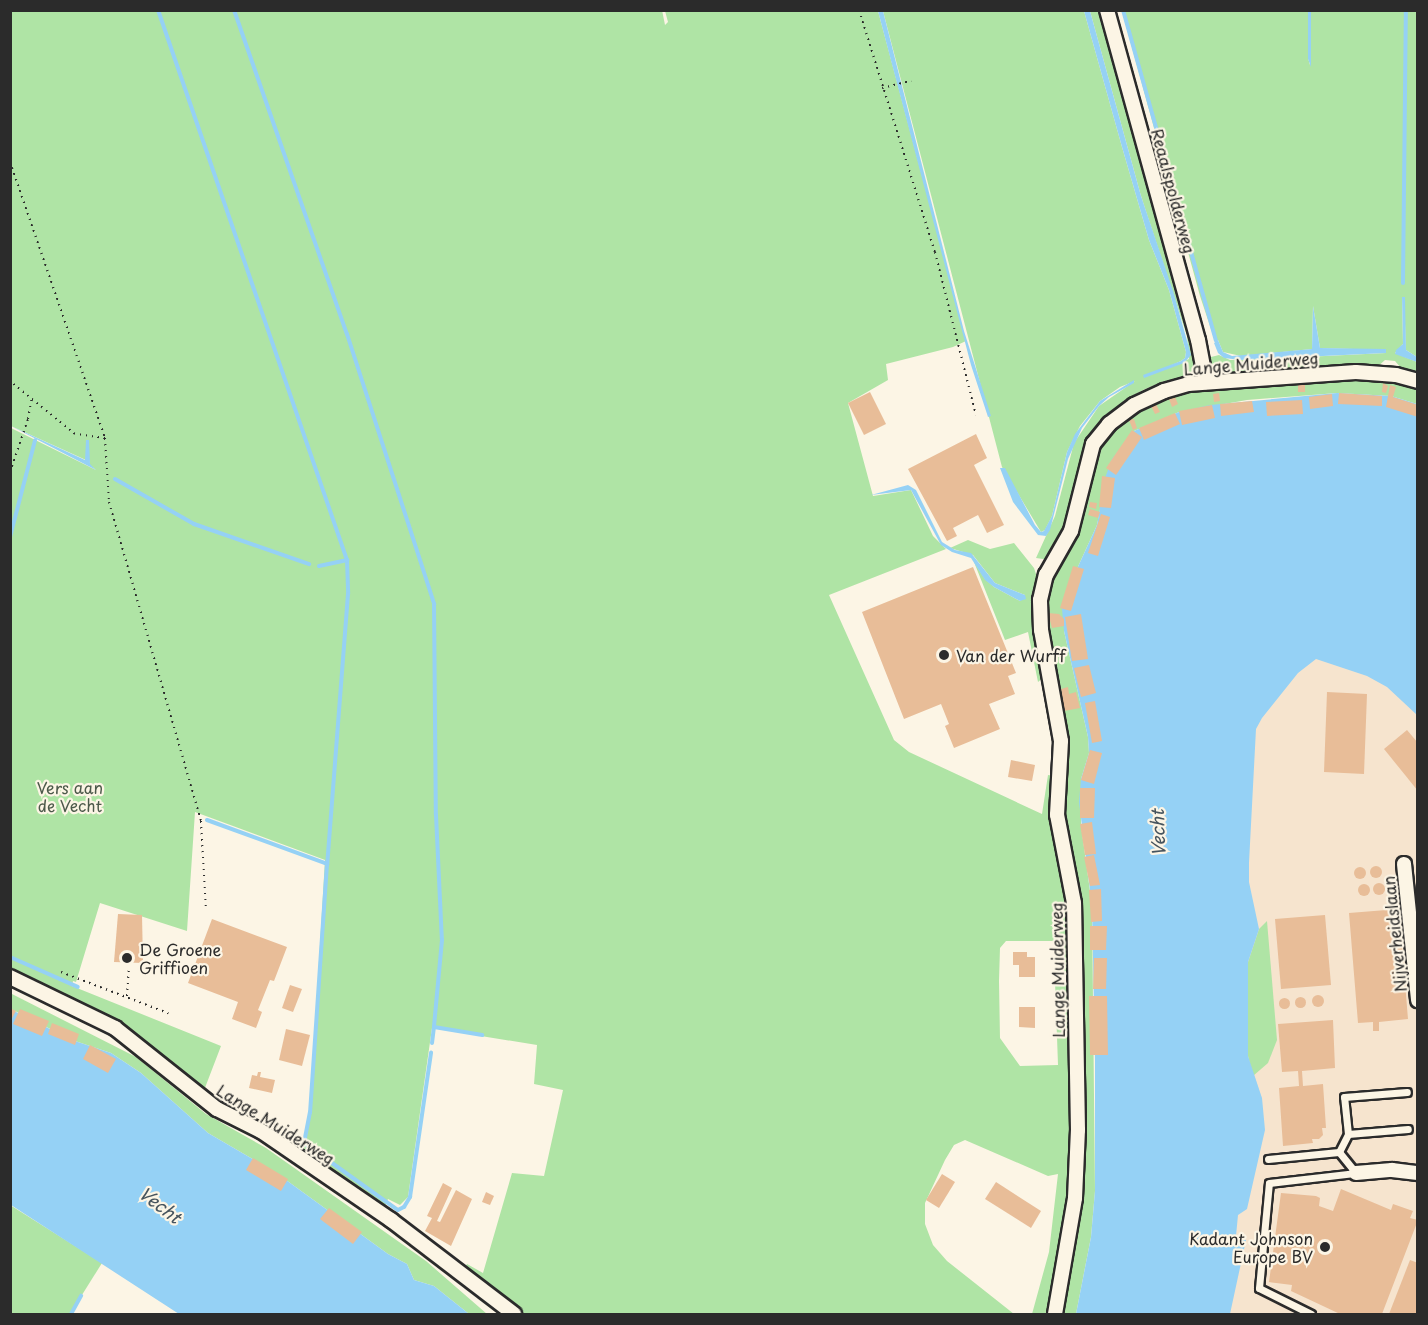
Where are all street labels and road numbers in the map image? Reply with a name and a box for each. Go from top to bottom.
street label: Reaalspolderweg [1148,126,1200,256]
street label: Lange Muiderweg [1183,348,1319,378]
street label: Nijverheidslaan [1378,875,1410,993]
street label: Lange Muiderweg [1046,902,1068,1038]
street label: Lange Muiderweg [214,1080,338,1168]

